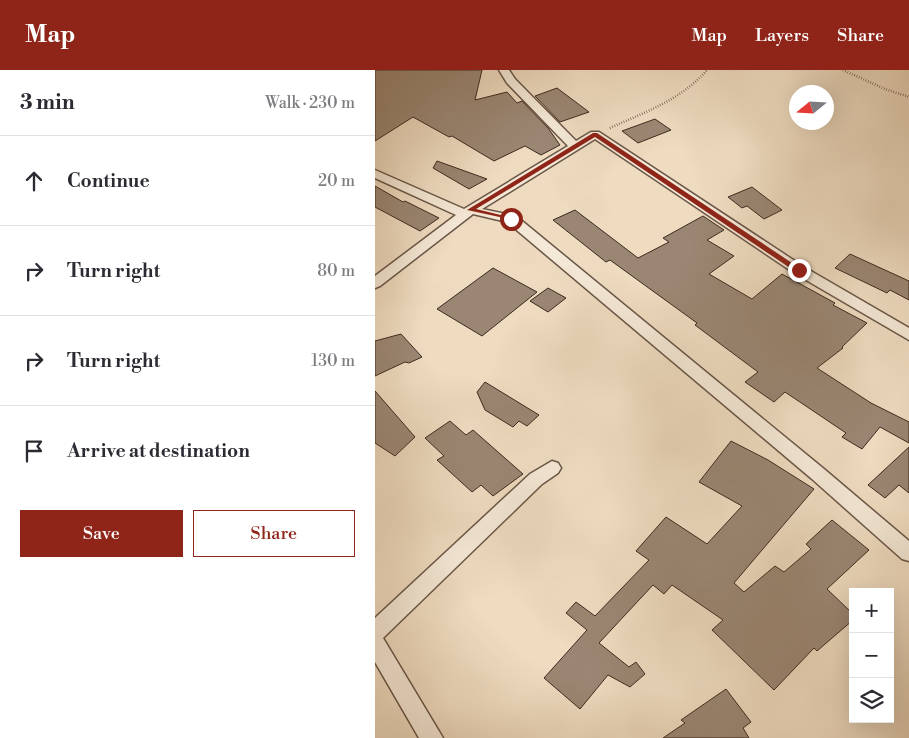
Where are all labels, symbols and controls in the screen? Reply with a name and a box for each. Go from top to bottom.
text: Map [25,20,75,50]
text: Map [692,24,727,47]
text: Layers [755,24,809,47]
text: Share [837,24,884,47]
north arrow [789,85,834,130]
text: 3 min [20,90,75,116]
text: Walk · 230 m [265,93,355,113]
icon: ahead [20,167,48,195]
text: Continue [67,169,150,193]
text: 20 m [318,171,355,191]
route start [500,208,523,231]
icon: right [20,257,48,285]
text: Turn right [67,259,160,283]
route end [788,259,811,282]
text: 80 m [317,261,355,281]
icon: right [20,347,48,375]
text: Turn right [67,349,160,373]
text: 130 m [311,351,355,371]
icon: arrive [20,437,48,465]
text: Arrive at destination [67,439,250,463]
button: Save [20,510,183,557]
button: Share [193,510,355,557]
map controls [849,588,894,723]
button: + [849,588,894,633]
button: − [849,633,894,678]
button: layers [849,678,894,723]

